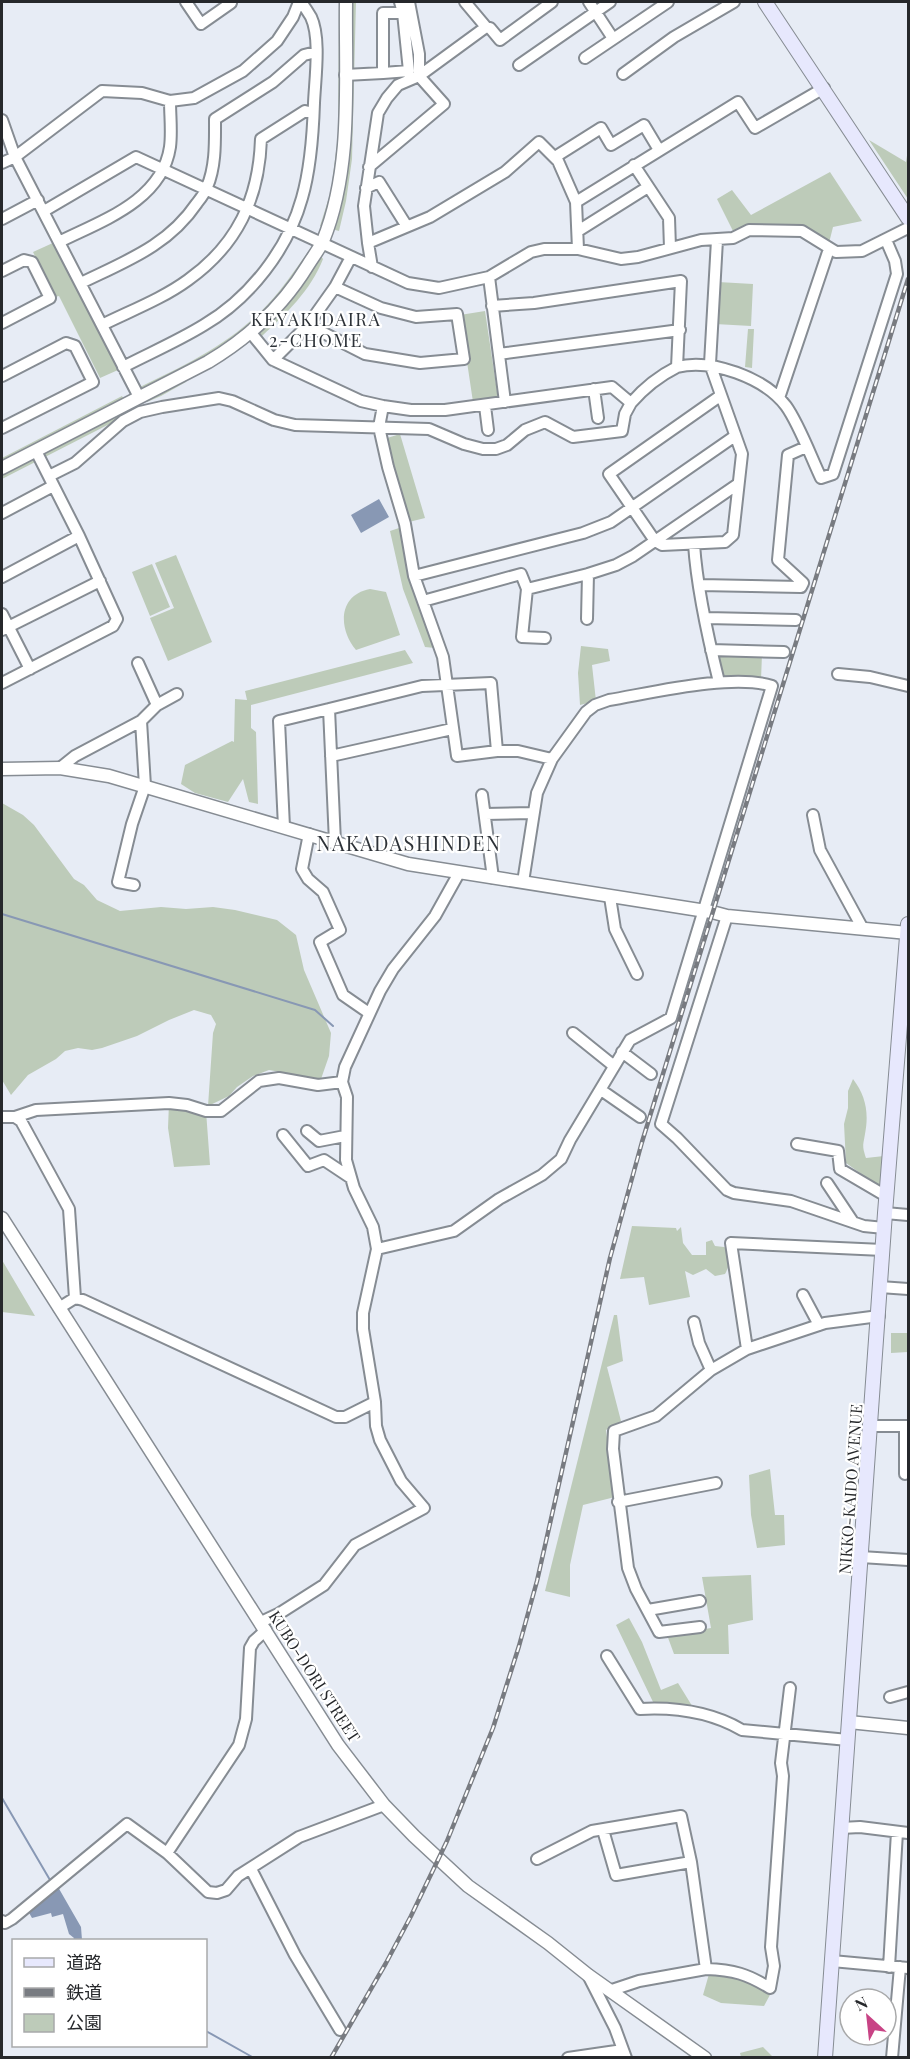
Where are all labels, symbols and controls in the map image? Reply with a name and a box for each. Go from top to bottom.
district label: KEYAKIDAIRA 2-CHOME [251,307,381,352]
district label: NAKADASHINDEN [316,829,502,856]
street label: NIKKO-KAIDO AVENUE [834,1403,866,1575]
street label: KUBO-DORI STREET [265,1606,365,1746]
legend [12,1939,207,2047]
text: 道路 [66,1950,102,1974]
text: 鉄道 [66,1980,102,2004]
north arrow [838,1987,898,2047]
text: N [851,1991,871,2015]
text: 公園 [66,2010,102,2034]

